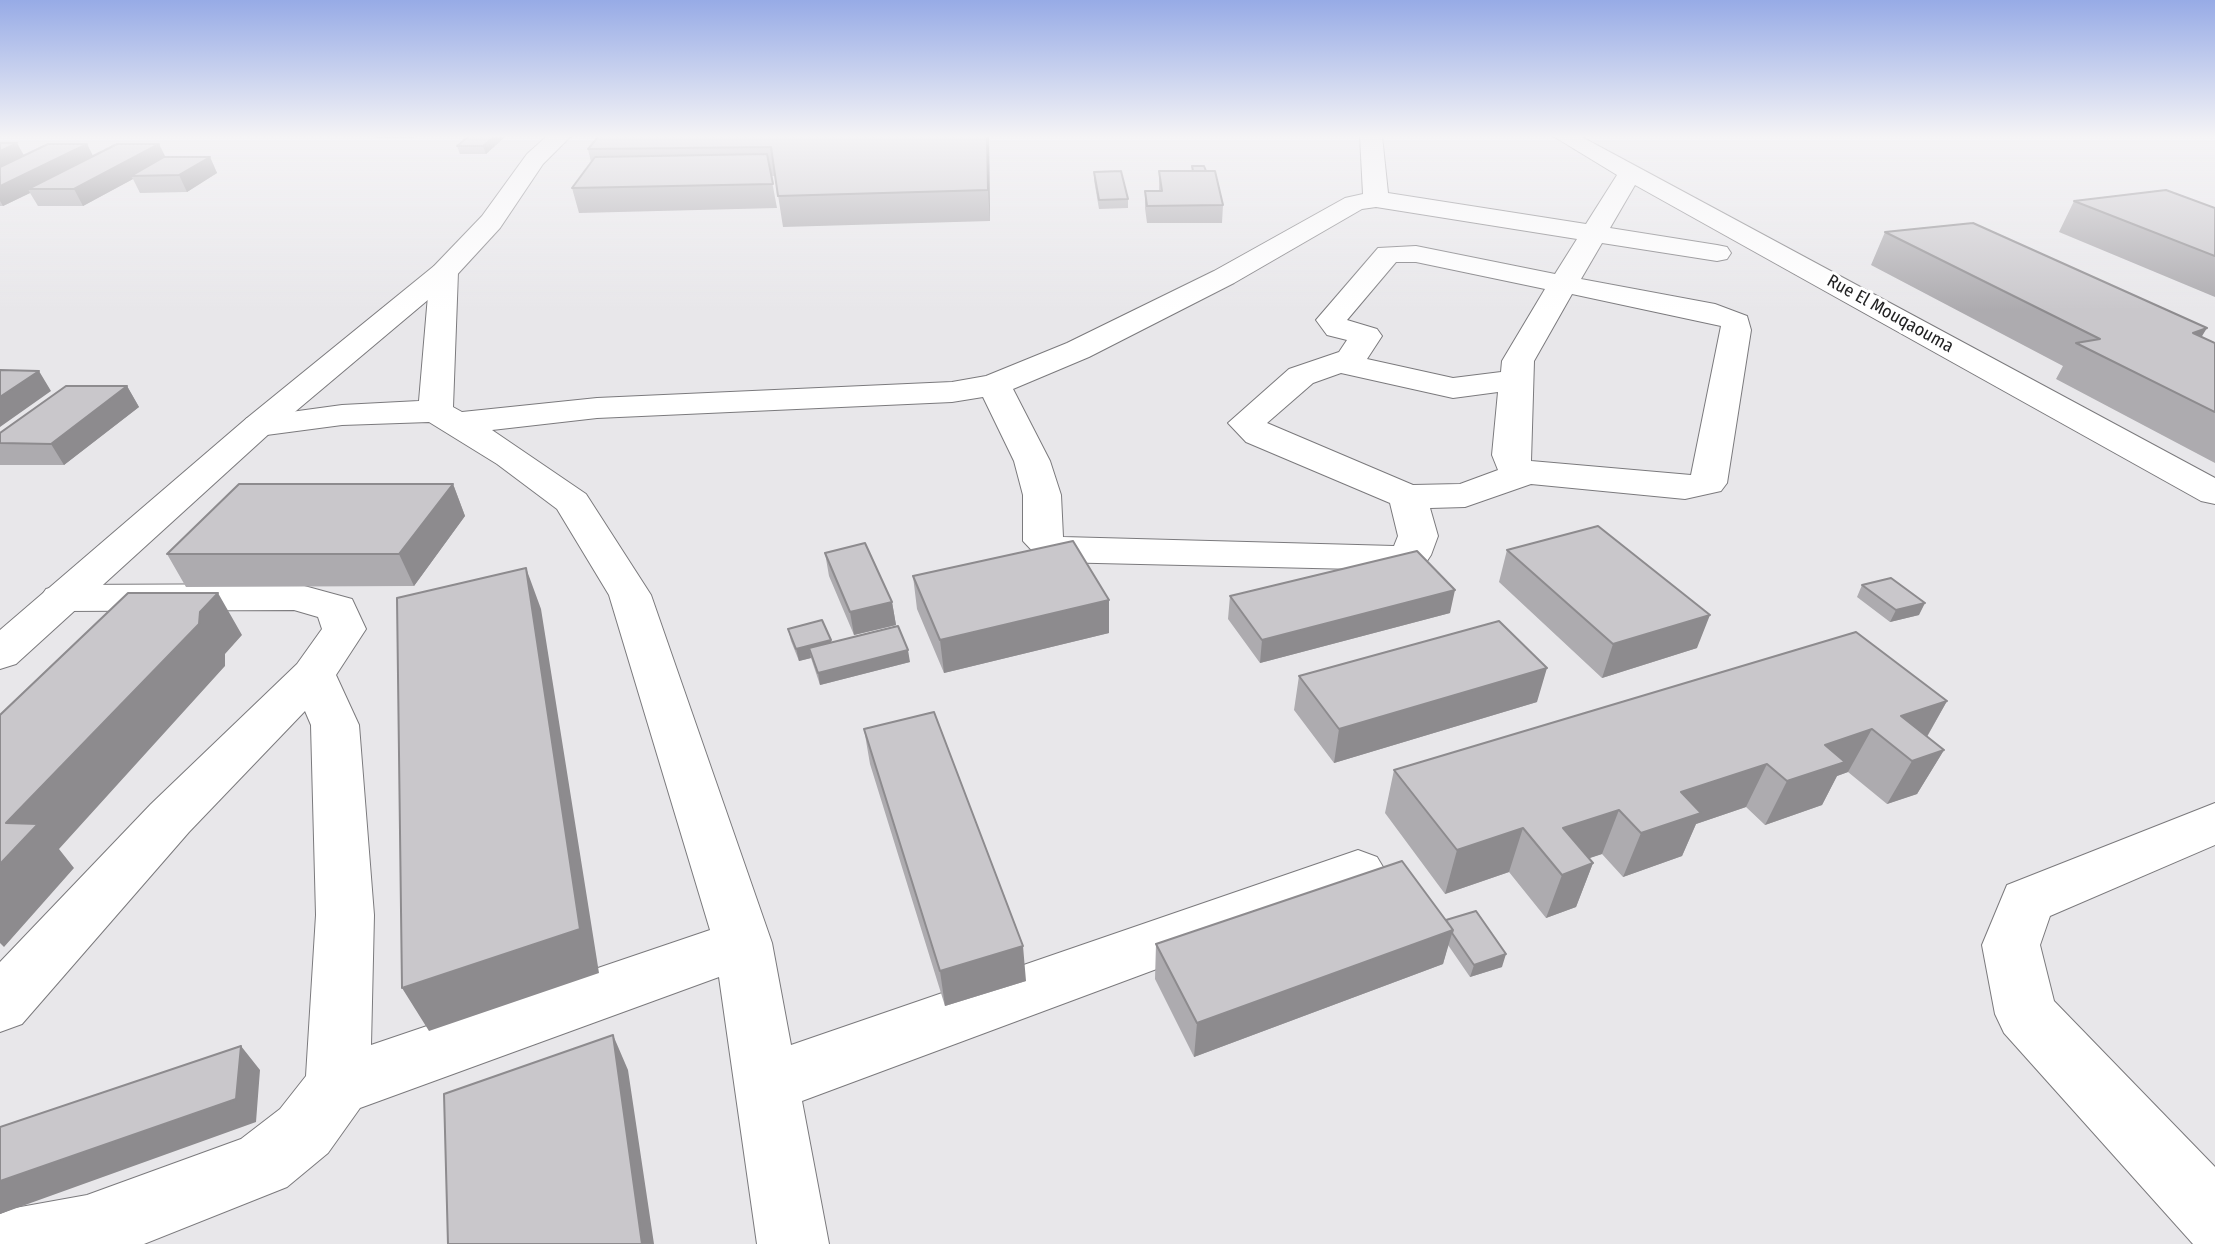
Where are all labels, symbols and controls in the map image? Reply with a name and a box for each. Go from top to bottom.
street label: Rue El Mouqaouma [1823,270,1957,358]

